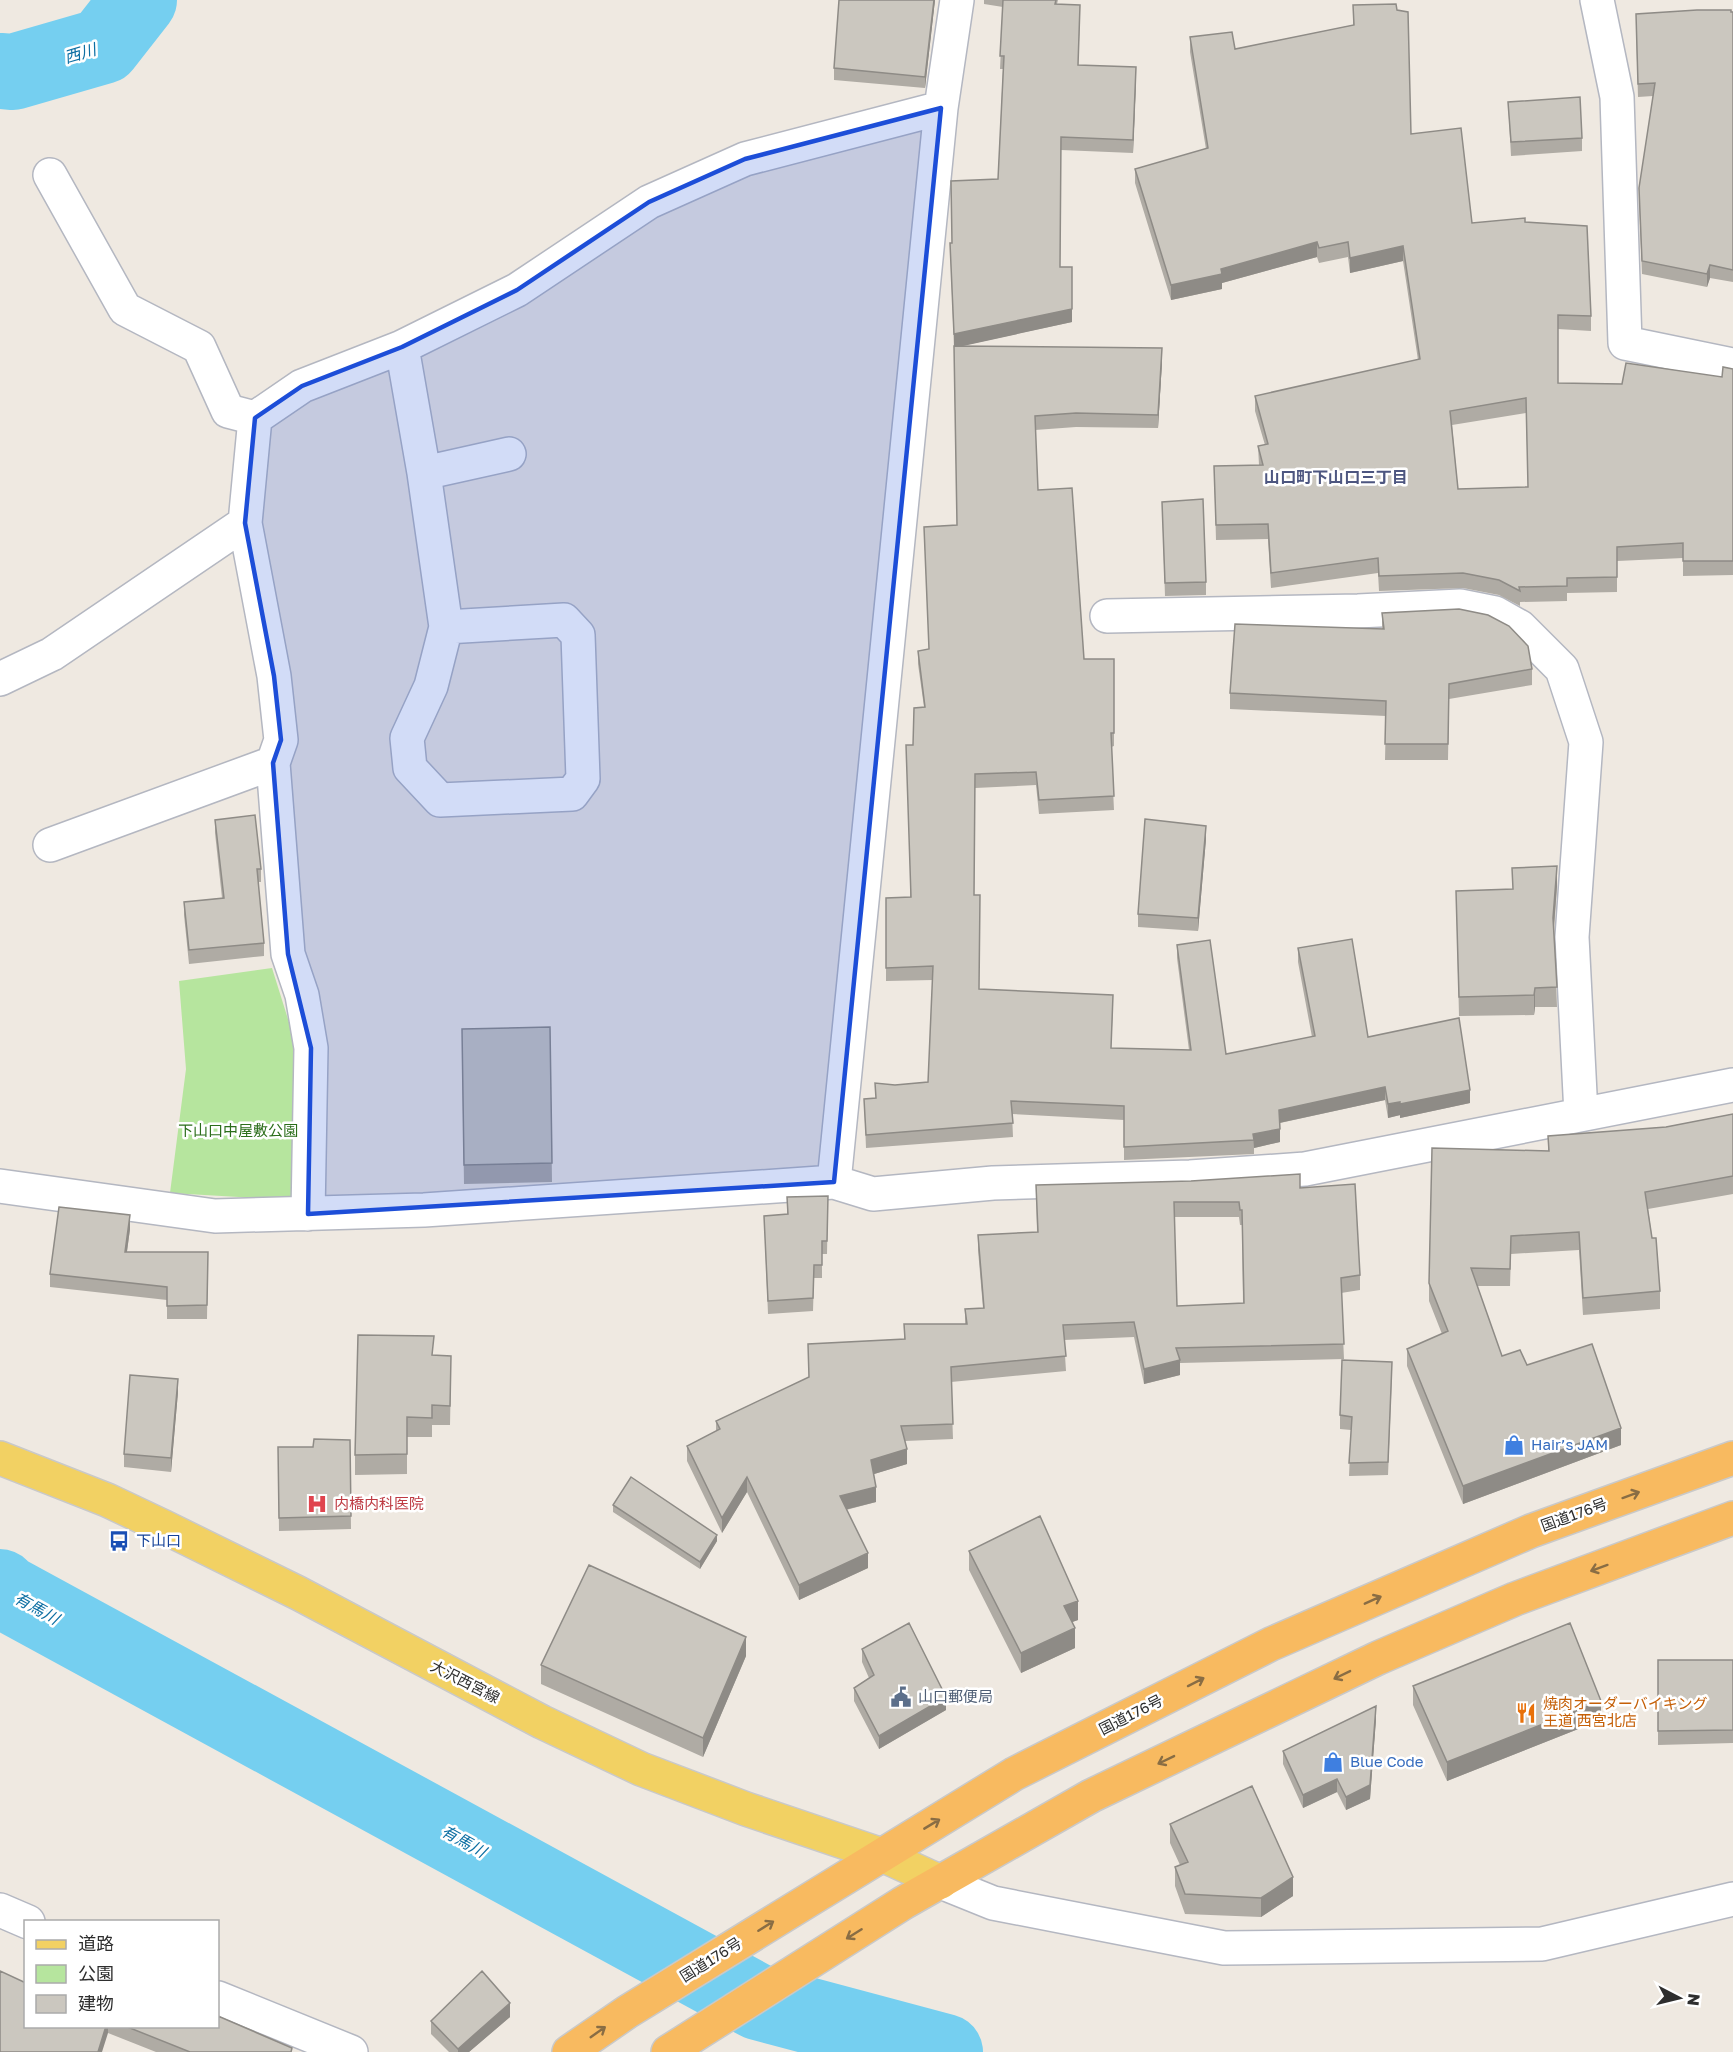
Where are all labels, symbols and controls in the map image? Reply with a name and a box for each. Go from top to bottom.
water label: 西川 [62,38,100,67]
district label: 山口町下山口三丁目 [1264,467,1408,487]
park label: 下山口中屋敷公園 [178,1121,298,1139]
shop icon: Hair’s JAM [1502,1433,1526,1457]
place label: Hair’s JAM [1531,1435,1608,1453]
one-way arrow [1621,1488,1640,1499]
hospital icon: 内橋内科医院 [305,1492,329,1516]
place label: 内橋内科医院 [334,1494,424,1512]
street label: 国道176号 [1538,1494,1609,1534]
bus stop icon: 下山口 [107,1529,131,1553]
place label: 下山口 [136,1531,181,1549]
one-way arrow [1591,1563,1609,1574]
water label: 有馬川 [11,1588,65,1629]
one-way arrow [1363,1594,1381,1605]
street label: 大沢西宮線 [428,1656,503,1706]
one-way arrow [1333,1670,1351,1682]
one-way arrow [1187,1676,1205,1688]
public building icon: 山口郵便局 [889,1685,913,1709]
place label: 山口郵便局 [918,1687,993,1705]
street label: 国道176号 [1096,1690,1166,1738]
place label: 焼肉オーダーバイキング 王道 西宮北店 [1543,1694,1707,1729]
restaurant icon: 焼肉オーダーバイキング 王道 西宮北店 [1514,1701,1538,1725]
shop icon: Blue Code [1321,1750,1345,1774]
place label: Blue Code [1350,1752,1424,1770]
one-way arrow [1158,1754,1176,1766]
one-way arrow [923,1818,940,1830]
water label: 有馬川 [438,1821,492,1862]
legend [24,1920,219,2028]
one-way arrow [757,1920,774,1932]
one-way arrow [846,1928,863,1940]
text: 道路 [78,1932,114,1954]
street label: 国道176号 [676,1933,745,1985]
text: 公園 [78,1962,114,1984]
north arrow [1649,1968,1709,2028]
text: 建物 [78,1992,114,2014]
text: N [1683,1993,1705,2007]
one-way arrow [589,2026,606,2038]

